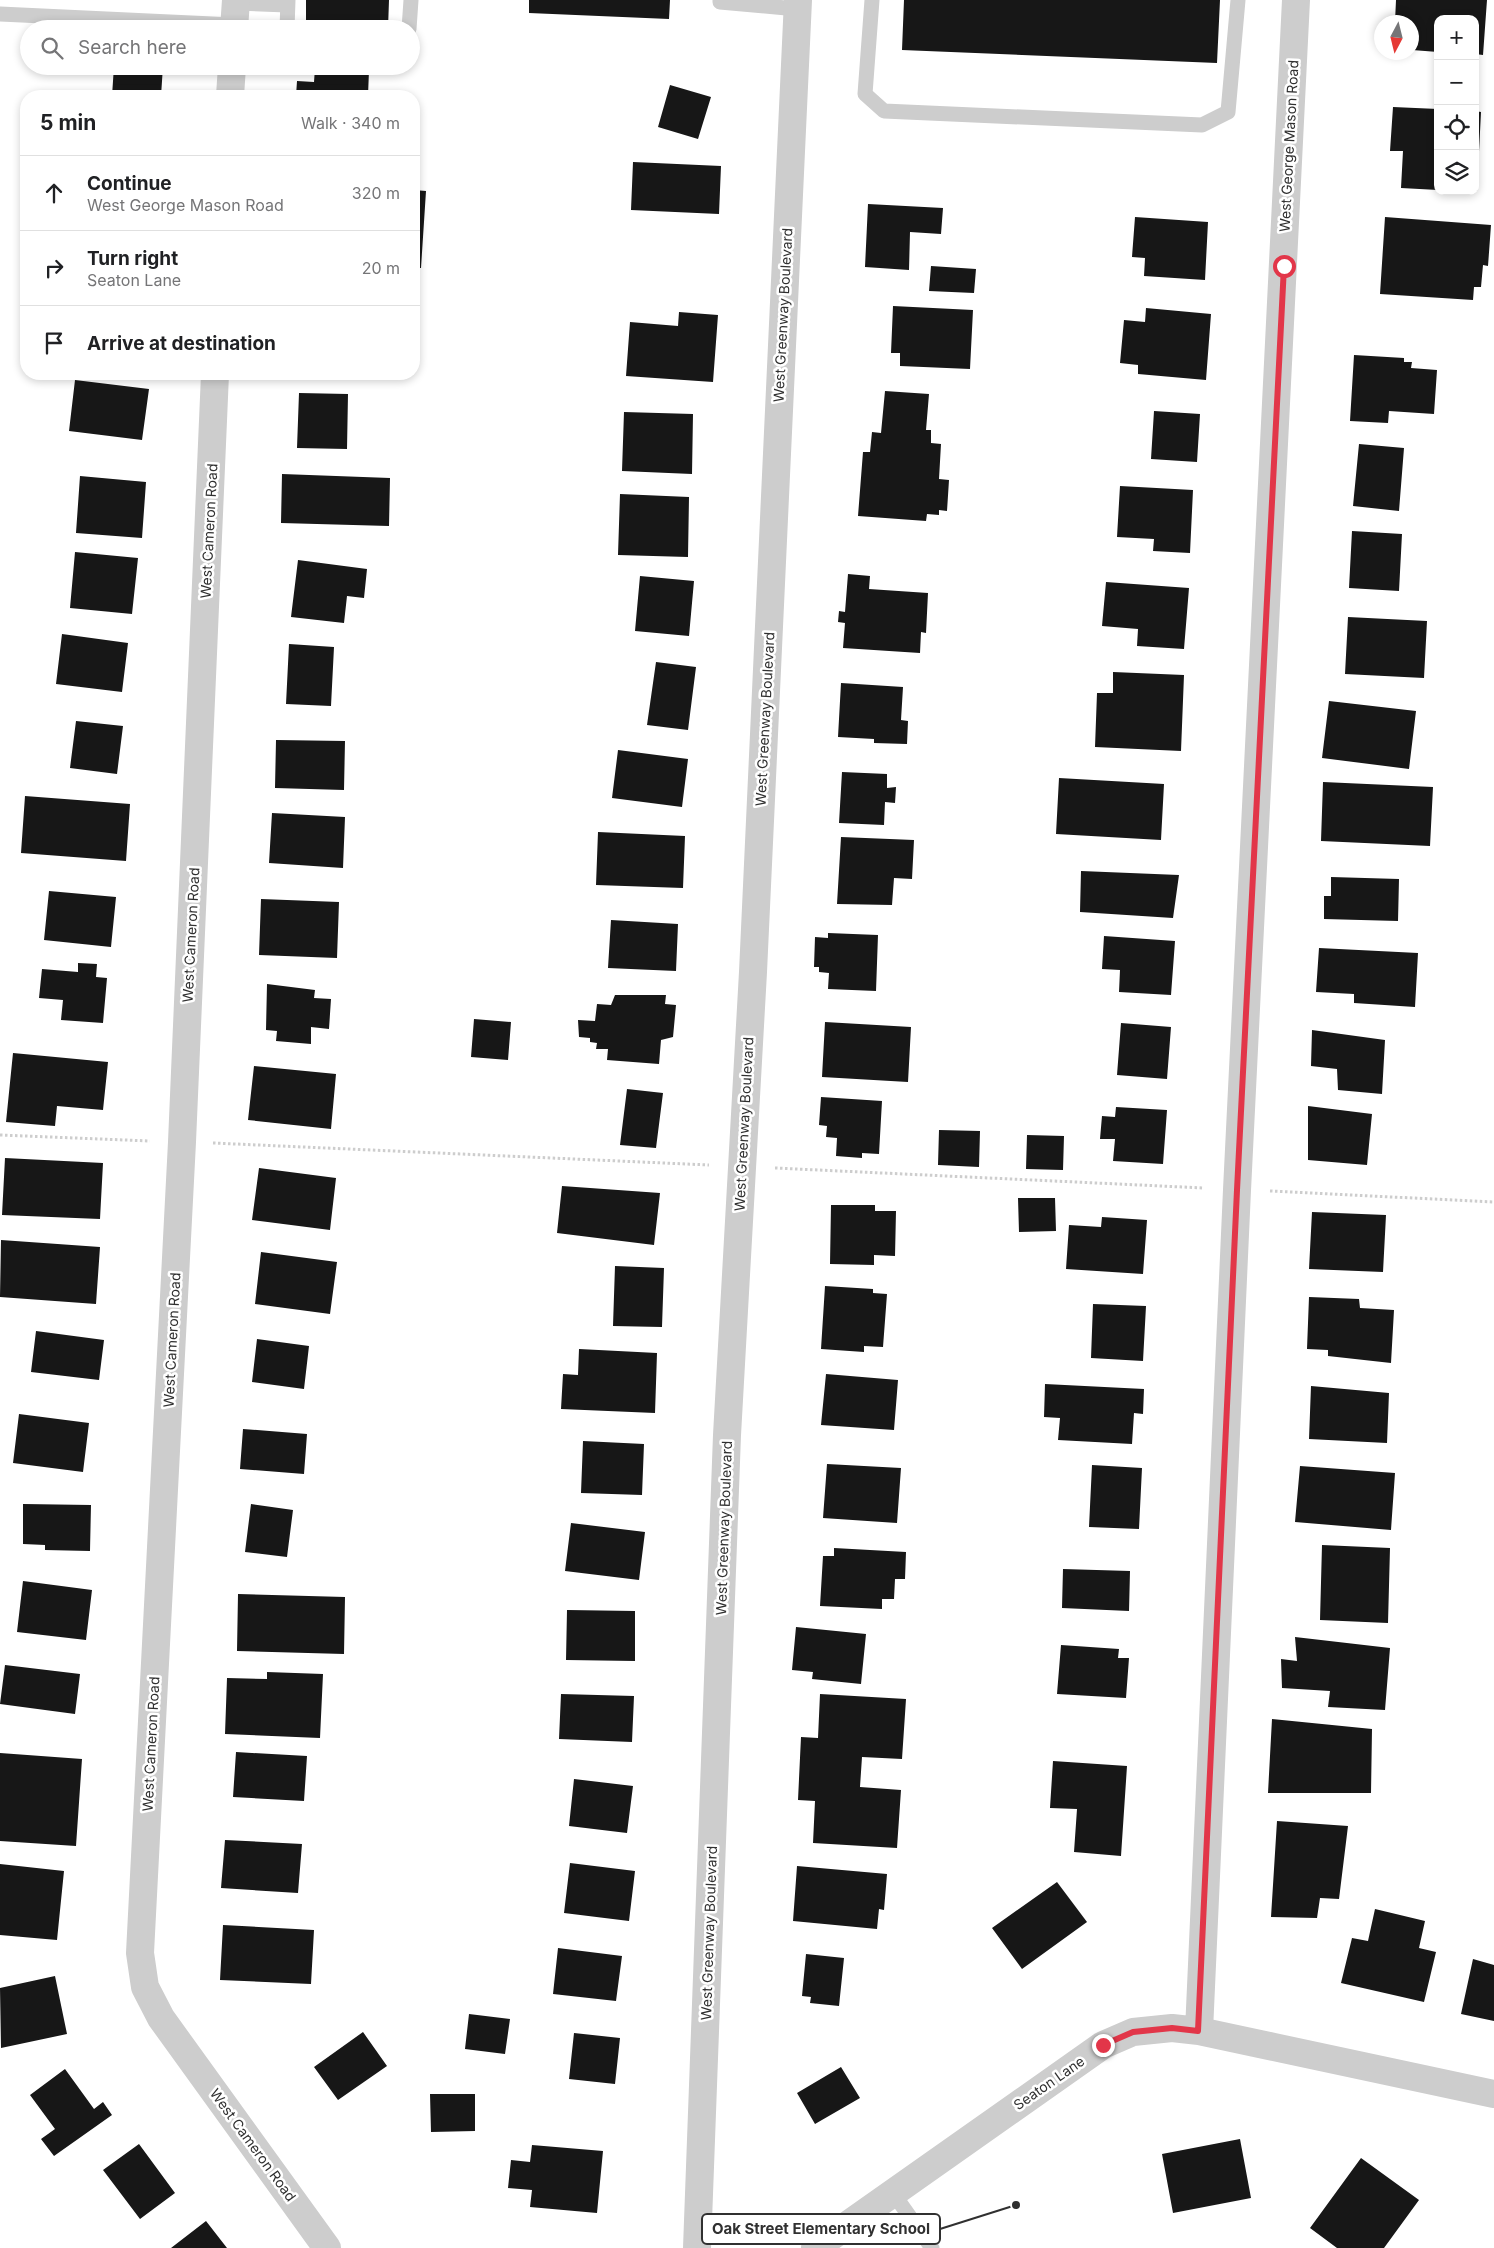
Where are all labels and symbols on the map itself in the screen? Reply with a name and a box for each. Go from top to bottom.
north arrow [1374,15,1419,60]
street label: West George Mason Road [1276,60,1301,232]
street label: West Greenway Boulevard [769,227,796,403]
route start [1273,255,1296,278]
street label: West Cameron Road [196,463,221,599]
street label: West Greenway Boulevard [751,631,778,807]
street label: West Cameron Road [178,867,203,1003]
street label: West Greenway Boulevard [730,1036,757,1212]
street label: West Cameron Road [159,1272,184,1408]
street label: West Greenway Boulevard [712,1440,735,1615]
street label: West Cameron Road [138,1676,163,1812]
street label: West Greenway Boulevard [697,1845,720,2020]
route end [1092,2034,1115,2057]
street label: Seaton Lane [1010,2052,1087,2113]
street label: West Cameron Road [207,2085,300,2204]
callout: Oak Street Elementary School [702,2214,940,2244]
text: Oak Street Elementary School [712,2219,930,2238]

